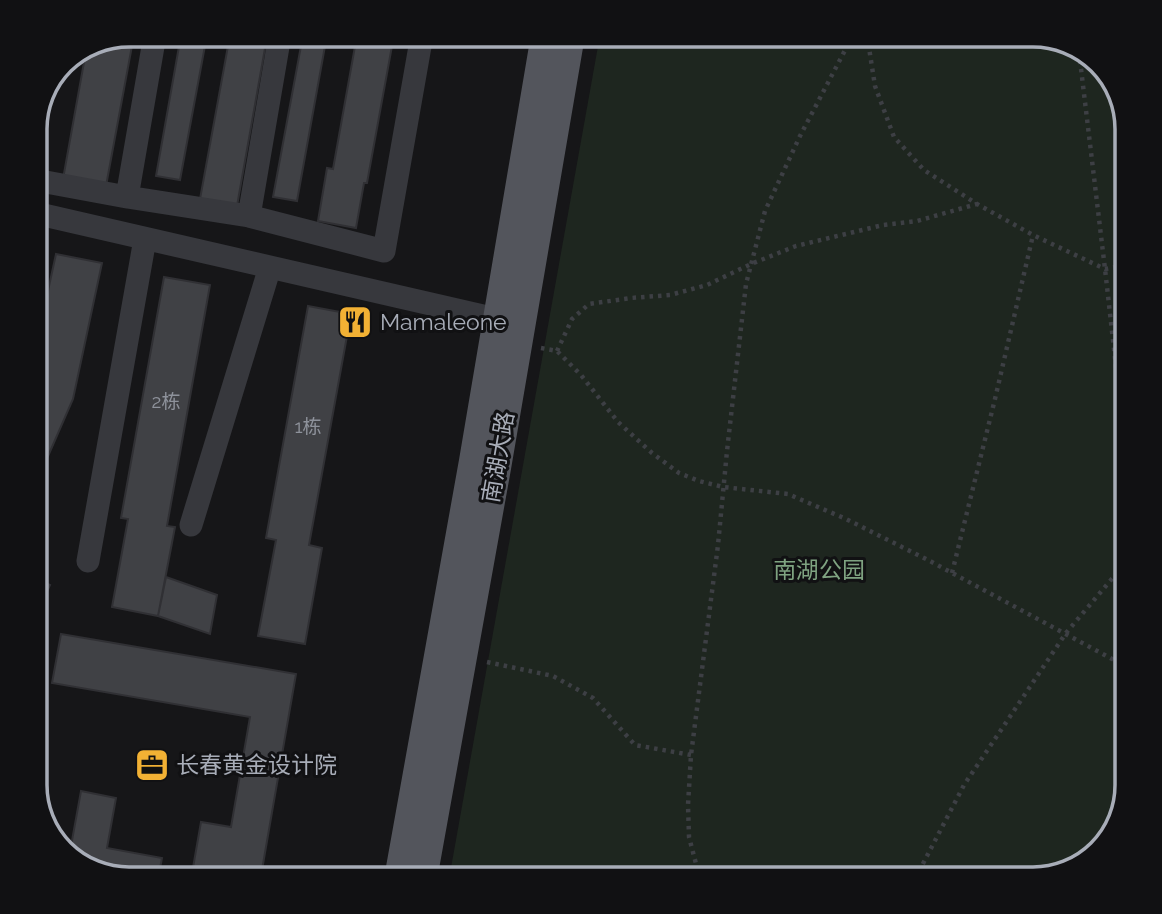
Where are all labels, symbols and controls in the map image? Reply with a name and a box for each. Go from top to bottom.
restaurant icon: Mamaleone [336,303,374,341]
place label: Mamaleone [380,308,507,335]
house number: 2栋 [152,390,180,412]
street label: 南湖大路 [476,409,519,505]
house number: 1栋 [294,415,322,437]
park label: 南湖公园 [773,556,865,583]
office icon: 长春黄金设计院 [133,746,171,784]
place label: 长春黄金设计院 [176,751,337,778]

